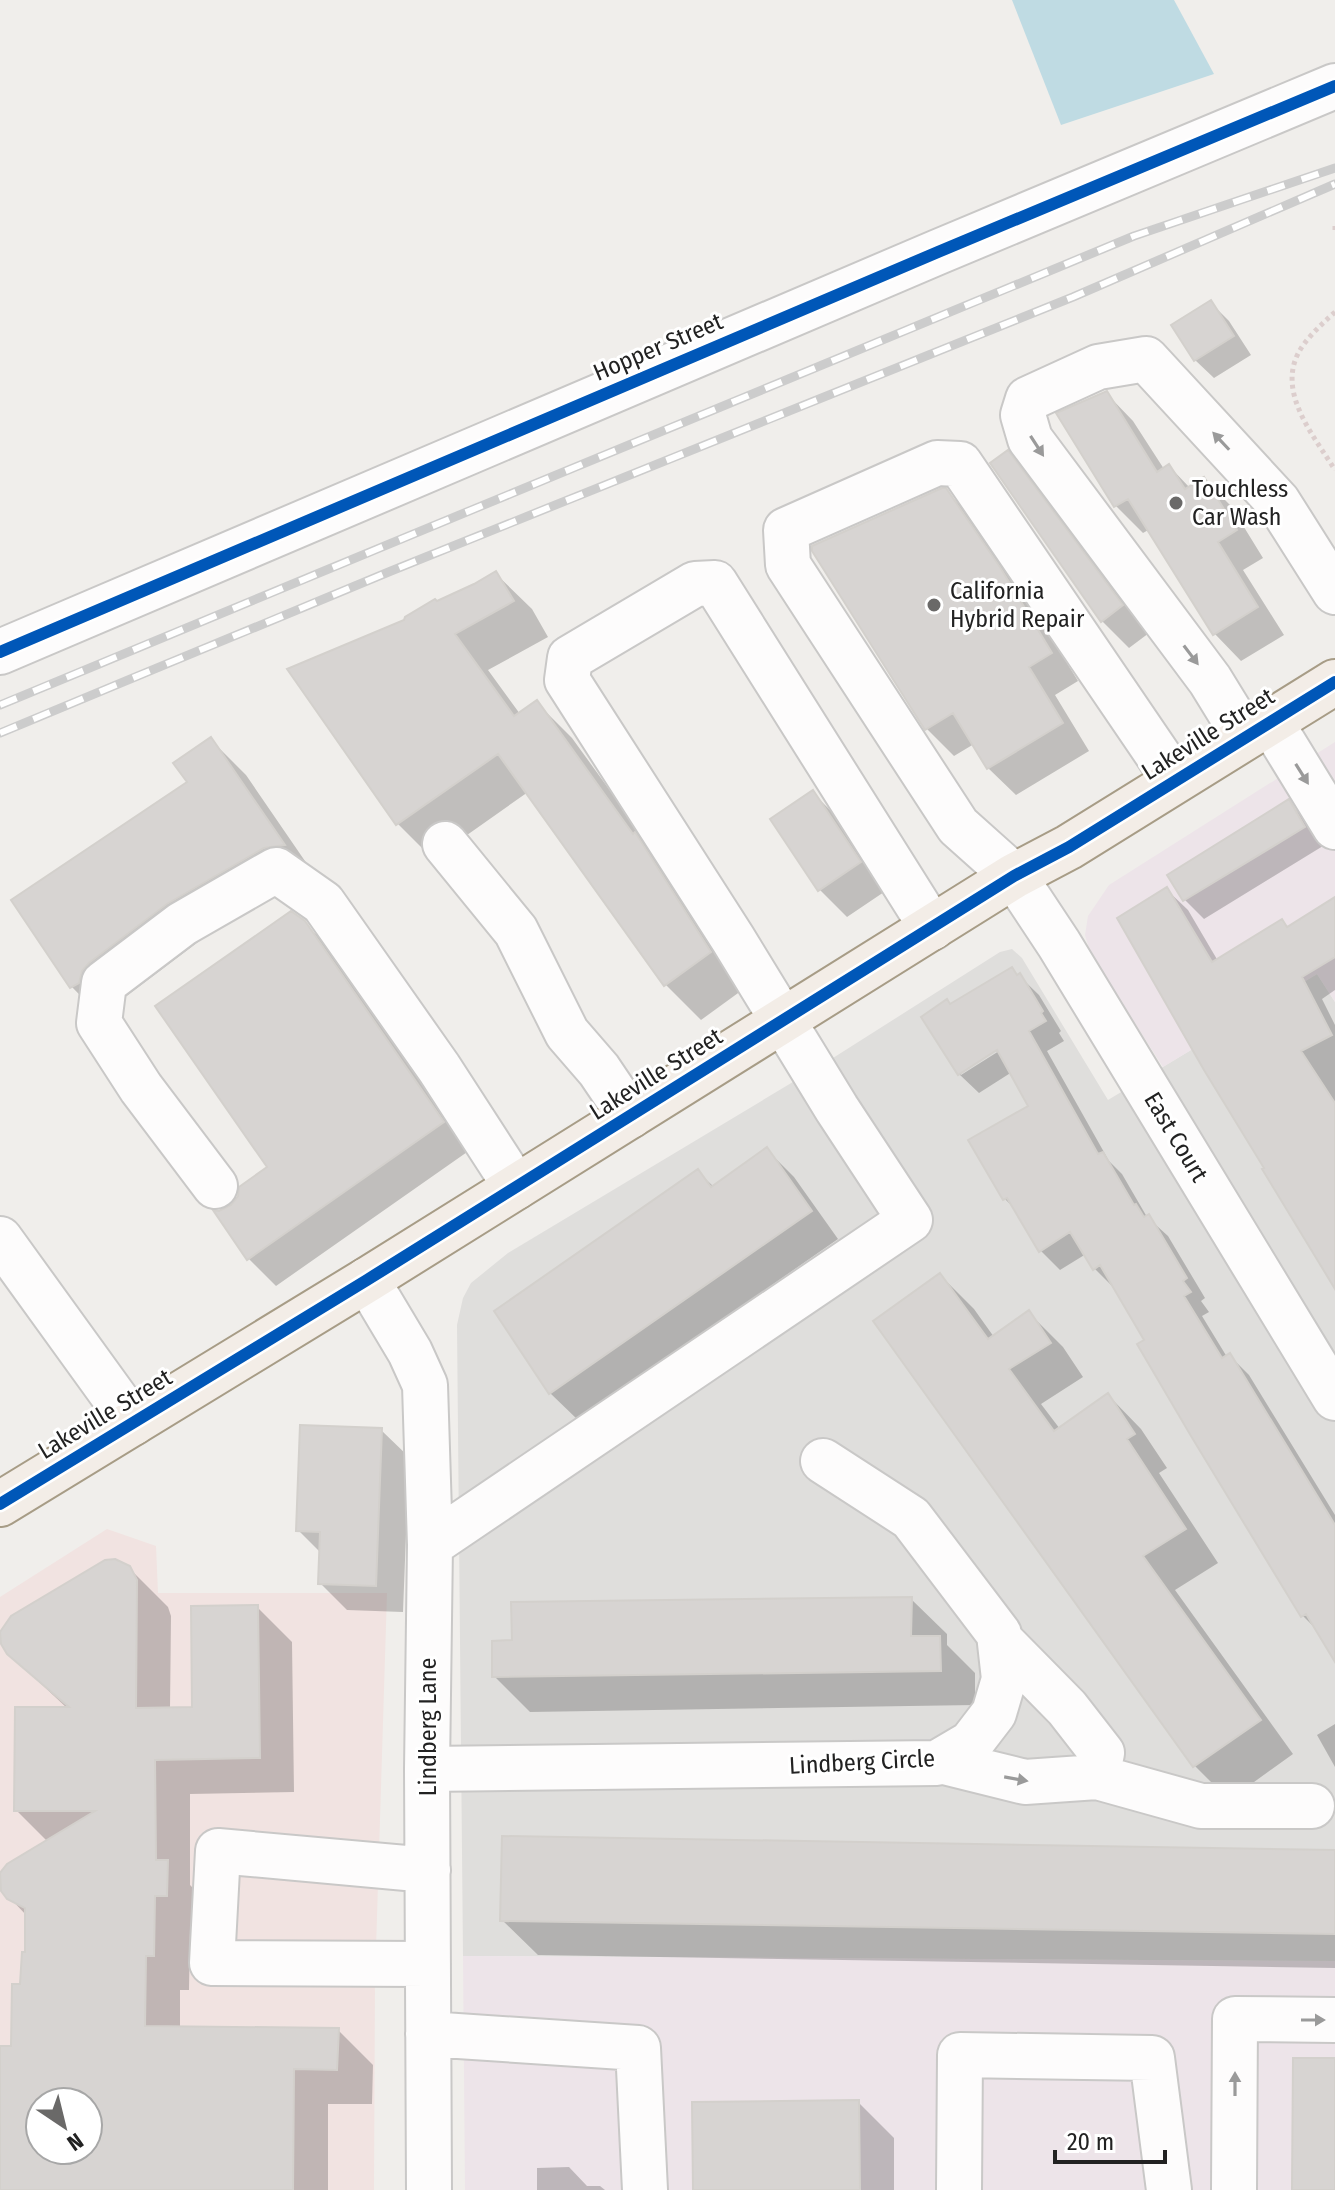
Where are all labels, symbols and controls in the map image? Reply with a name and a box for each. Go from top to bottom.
street label: Hopper Street [589,307,727,387]
one-way arrow [1213,431,1231,450]
one-way arrow [1029,435,1044,456]
place label: Touchless Car Wash [1192,475,1288,531]
marker: Touchless Car Wash [1167,494,1185,512]
place label: California Hybrid Repair [950,577,1085,633]
marker: California Hybrid Repair [925,596,943,614]
one-way arrow [1183,644,1199,665]
street label: Lakeville Street [1137,682,1279,786]
one-way arrow [1295,763,1309,785]
street label: Lakeville Street [585,1022,727,1126]
street label: East Court [1138,1087,1214,1187]
street label: Lakeville Street [33,1363,177,1465]
street label: Lindberg Lane [414,1658,442,1796]
street label: Lindberg Circle [788,1744,936,1780]
one-way arrow [1004,1774,1029,1786]
one-way arrow [1301,2014,1326,2026]
one-way arrow [1229,2071,1241,2096]
north arrow [24,2086,104,2166]
scale bar [1055,2114,1165,2164]
text: N [62,2127,88,2157]
text: 20 m [1067,2128,1114,2156]

